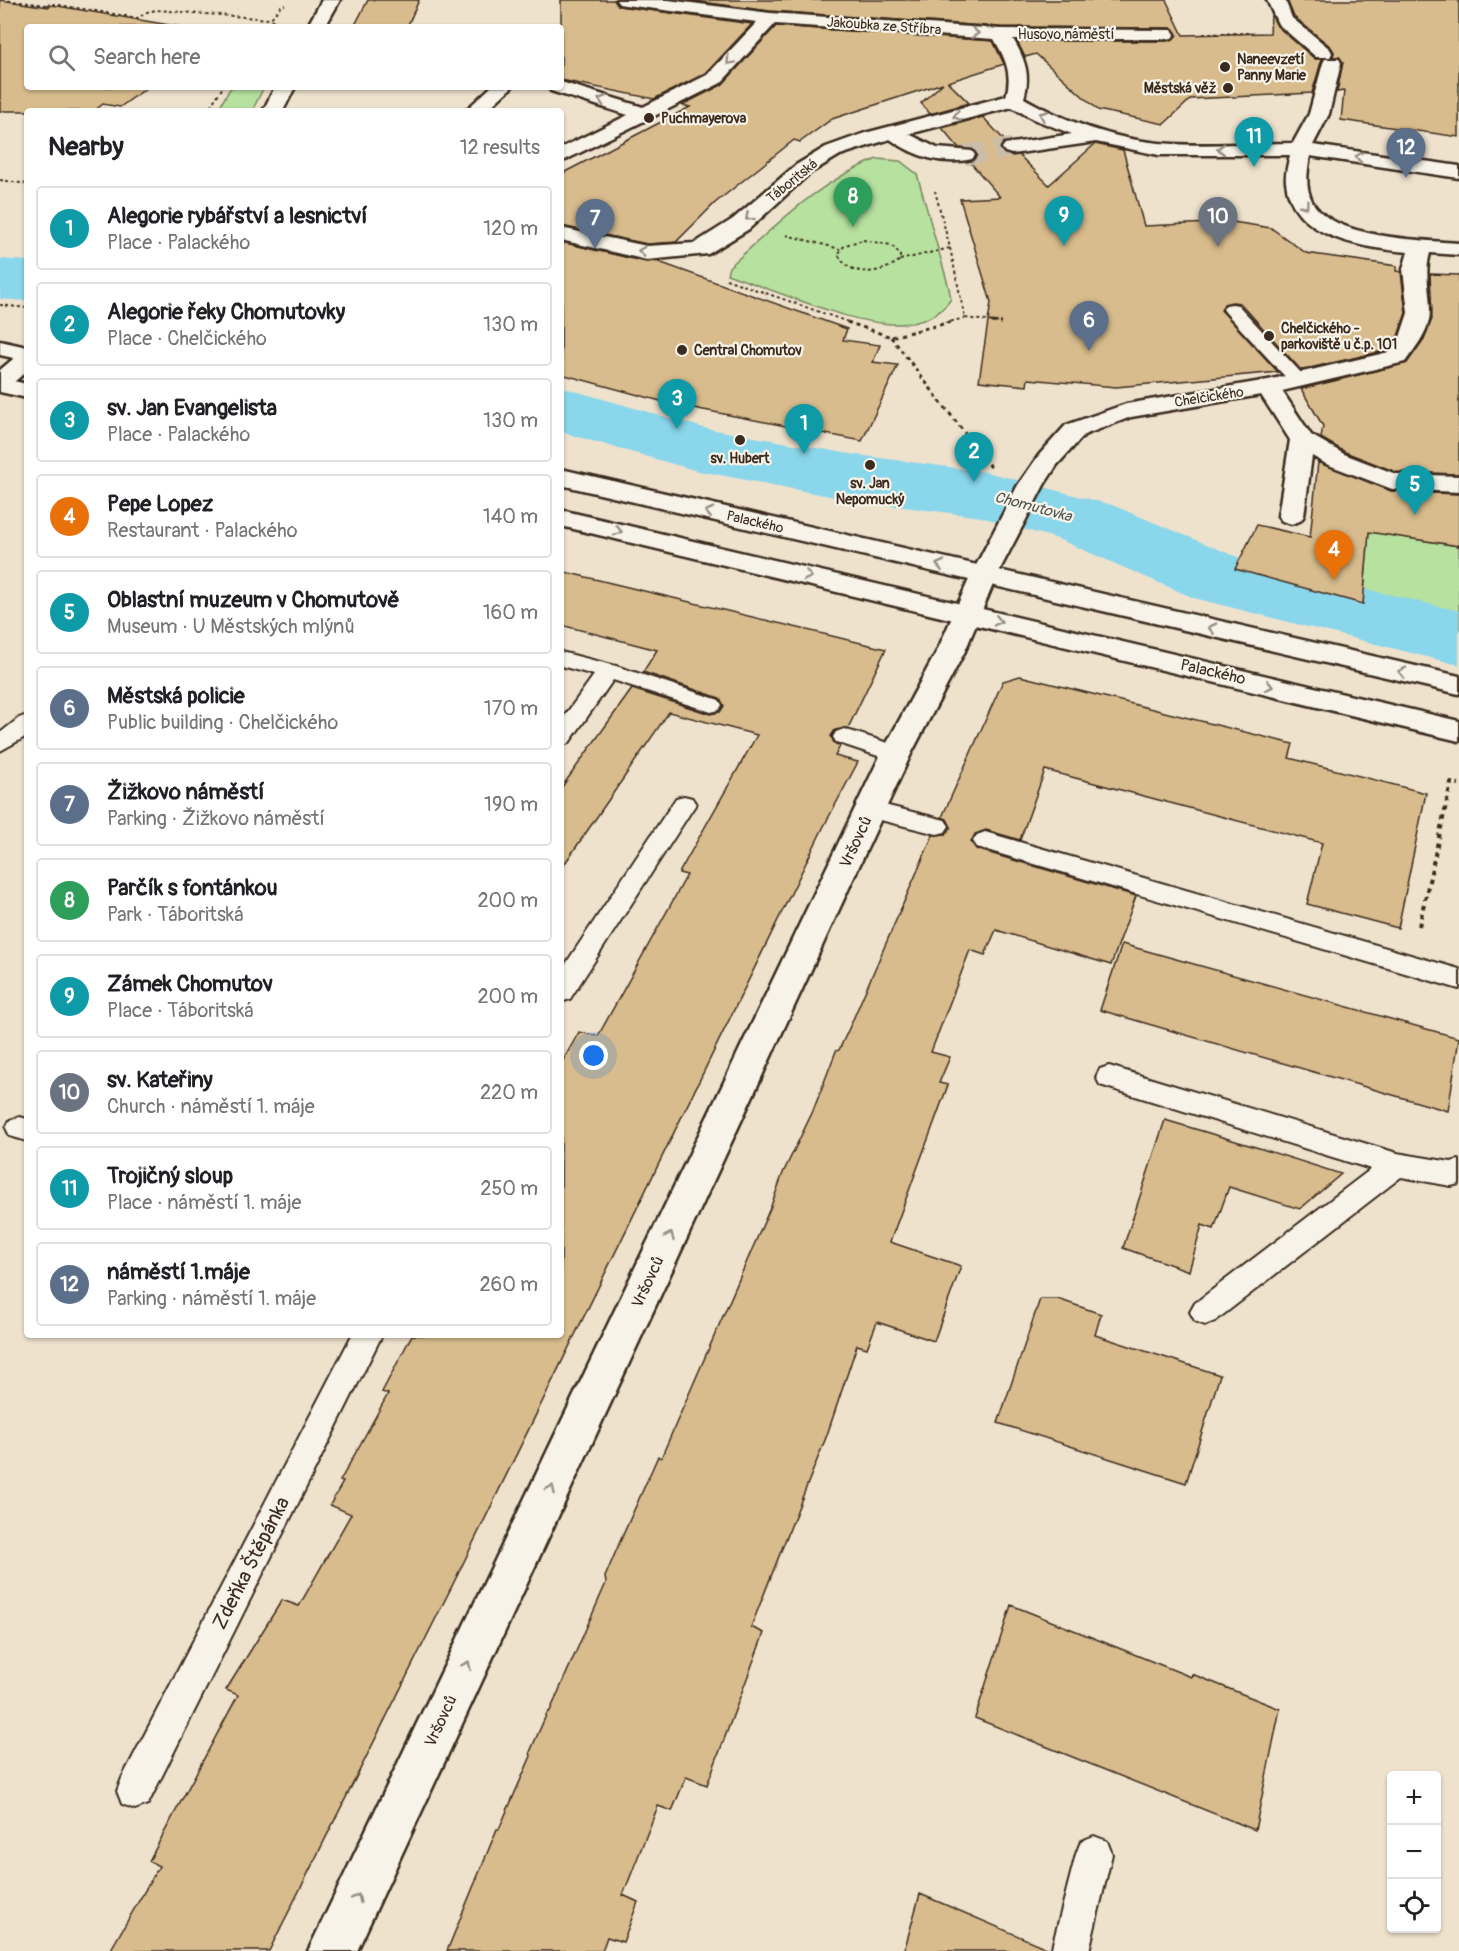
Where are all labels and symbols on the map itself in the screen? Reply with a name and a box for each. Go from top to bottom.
street label: Jakoubka ze Stříbra [826,14,942,38]
one-way arrow [971,26,980,39]
street label: Husovo náměstí [1018,26,1114,43]
place label: Naneevzetí Panny Marie [1237,51,1307,84]
one-way arrow [727,54,738,65]
marker: Naneevzetí Panny Marie [1218,60,1232,74]
place label: Městská věž [1144,80,1217,97]
marker: Městská věž [1221,81,1235,95]
one-way arrow [597,95,608,107]
one-way arrow [953,108,963,121]
place label: Puchmayerova [661,110,747,127]
marker: Puchmayerova [642,111,656,125]
one-way arrow [1038,111,1049,123]
pin: 11 [1234,118,1274,167]
pin: 12 [1386,128,1426,178]
one-way arrow [1217,143,1226,155]
one-way arrow [1355,152,1364,164]
street label: Táboritská [763,155,821,207]
pin: 8 [834,178,872,227]
pin: 9 [1044,196,1084,246]
pin: 10 [1198,198,1238,247]
one-way arrow [1298,198,1309,209]
pin: 7 [576,200,614,249]
one-way arrow [745,210,756,221]
one-way arrow [638,246,647,258]
pin: 6 [1070,302,1108,351]
place label: Chelčického - parkoviště u č.p. 101 [1281,320,1397,353]
marker: Chelčického - parkoviště u č.p. 101 [1262,329,1276,343]
place label: Central Chomutov [694,342,802,359]
marker: Central Chomutov [675,343,689,357]
pin: 3 [658,380,696,429]
street label: Chelčického [1173,383,1245,411]
pin: 1 [784,404,824,454]
pin: 2 [954,432,994,482]
marker: sv. Hubert [733,433,747,447]
place label: sv. Hubert [711,450,770,467]
marker: sv. Jan Nepomucký [863,458,877,472]
pin: 5 [1396,466,1434,515]
place label: sv. Jan Nepomucký [836,475,904,508]
water label: Chomutovka [992,488,1075,527]
one-way arrow [705,506,715,519]
street label: Palackého [725,507,786,537]
one-way arrow [613,524,623,537]
pin: 4 [1314,530,1354,580]
one-way arrow [936,559,946,572]
one-way arrow [803,568,813,581]
one-way arrow [992,613,1002,626]
one-way arrow [1207,622,1217,635]
street label: Palackého [1178,655,1248,689]
one-way arrow [1397,667,1407,680]
one-way arrow [1264,678,1274,691]
street label: Vršovců [835,813,877,871]
your location [579,1041,608,1070]
one-way arrow [662,1232,674,1243]
street label: Vršovců [627,1253,669,1311]
one-way arrow [543,1484,555,1495]
street label: Zdeňka Štěpánka [206,1492,295,1633]
one-way arrow [460,1660,472,1671]
street label: Vršovců [420,1692,462,1750]
one-way arrow [349,1894,361,1905]

